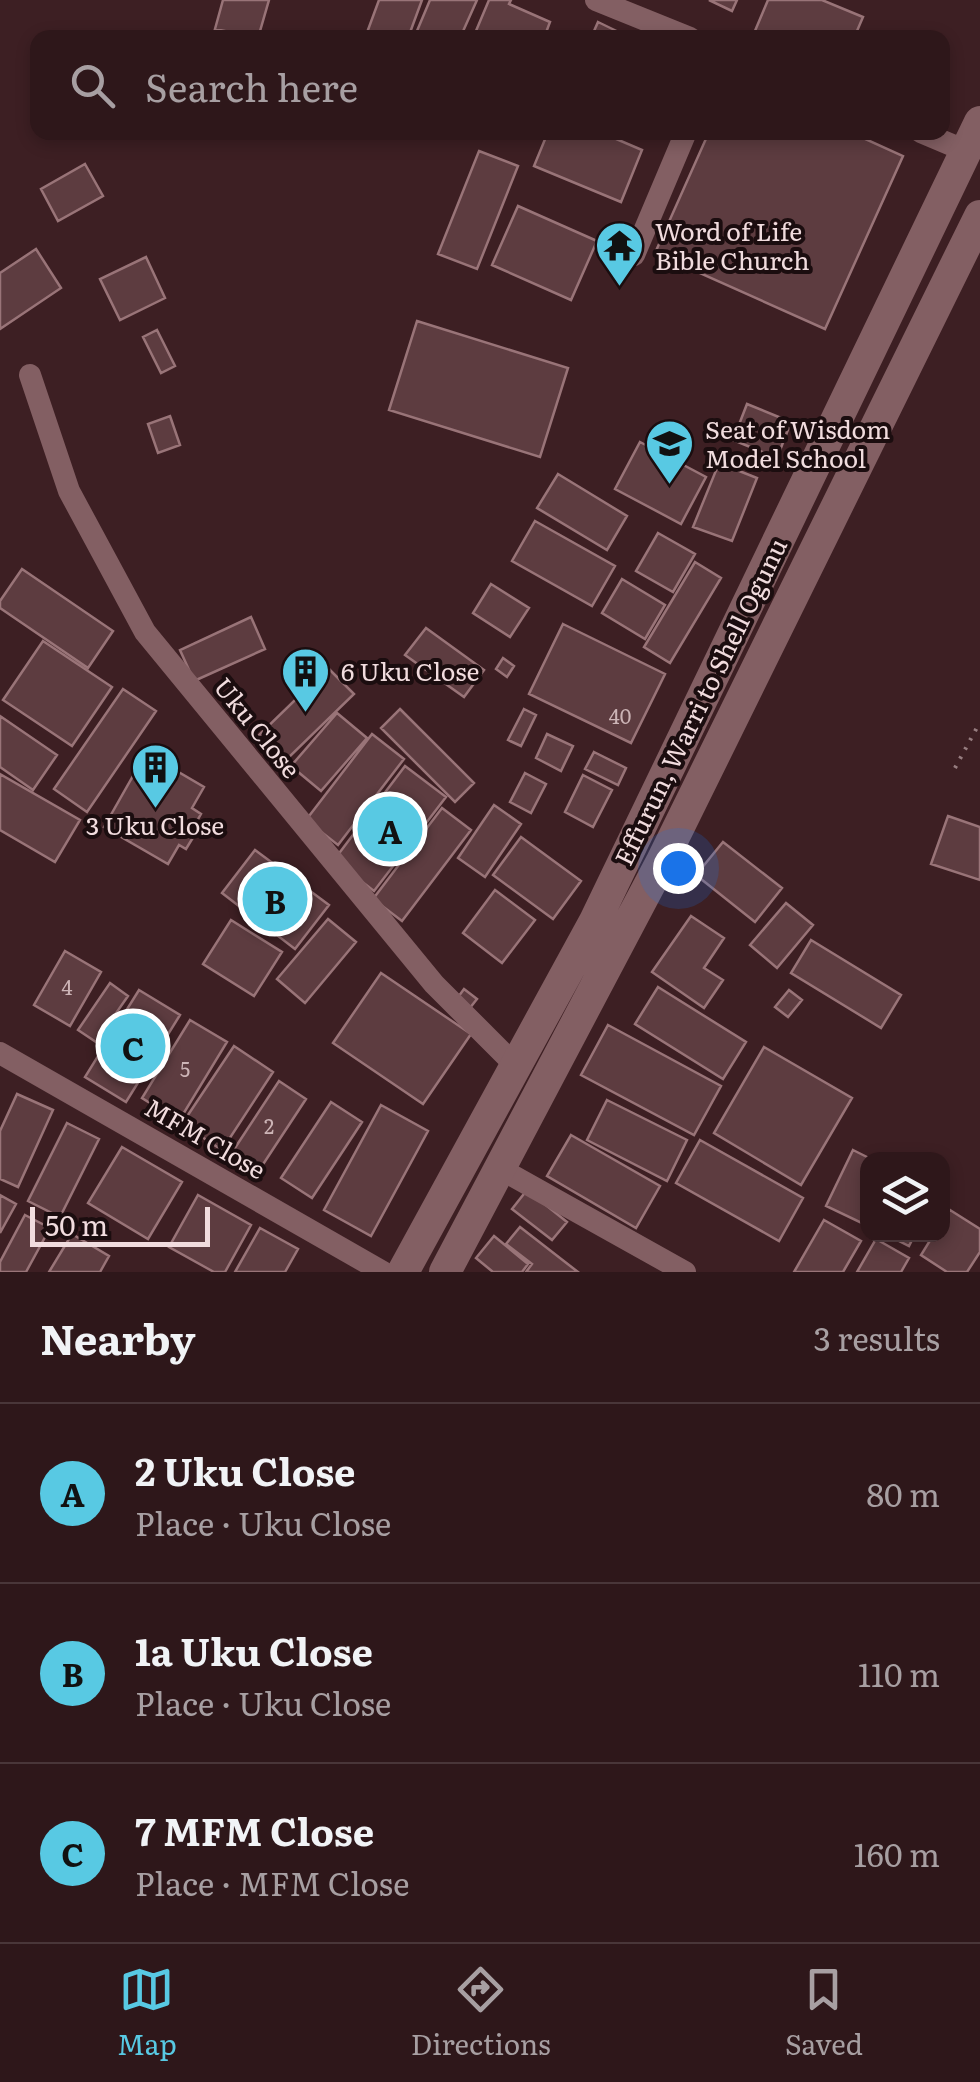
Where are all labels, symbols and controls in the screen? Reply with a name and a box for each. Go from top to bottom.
search box [30,30,950,140]
text: Search here [145,57,358,114]
icon: search [65,58,120,113]
place label: Word of Life Bible Church [655,212,810,278]
temple icon: Word of Life Bible Church [594,220,646,288]
place label: Seat of Wisdom Model School [705,410,890,476]
school or university icon: Seat of Wisdom Model School [644,418,696,486]
street label: Effurun, Warri to Shell Ogunu [604,531,795,871]
building icon: 6 Uku Close [280,646,332,714]
place label: 6 Uku Close [341,652,479,689]
street label: Uku Close [206,669,310,785]
house number: 40 [609,700,631,730]
building icon: 3 Uku Close [129,742,181,810]
pin: A [358,792,422,866]
place label: 3 Uku Close [86,806,224,843]
your location [653,843,704,894]
pin: B [242,862,308,936]
house number: 4 [61,971,73,1001]
pin: C [100,1008,166,1084]
house number: 5 [180,1053,190,1083]
street label: MFM Close [138,1088,273,1187]
house number: 2 [264,1110,274,1140]
map controls [860,1152,950,1242]
button: layers [860,1152,950,1242]
scale bar [30,1202,210,1246]
text: 50 m [45,1203,108,1245]
text: Nearby [40,1306,196,1368]
text: 3 results [814,1313,940,1361]
text: 2 Uku Close [135,1441,356,1498]
text: A [60,1469,85,1517]
text: 80 m [866,1469,940,1517]
text: Place · Uku Close [135,1498,391,1546]
text: 1a Uku Close [135,1621,373,1678]
text: B [61,1649,84,1697]
text: 110 m [858,1649,940,1697]
text: Place · Uku Close [135,1678,391,1726]
text: 7 MFM Close [135,1801,374,1858]
text: C [61,1829,84,1877]
text: 160 m [854,1829,940,1877]
text: Place · MFM Close [135,1858,410,1906]
tab: Map [117,1962,177,2064]
tab: Directions [411,1962,551,2064]
tab: Saved [785,1962,863,2064]

